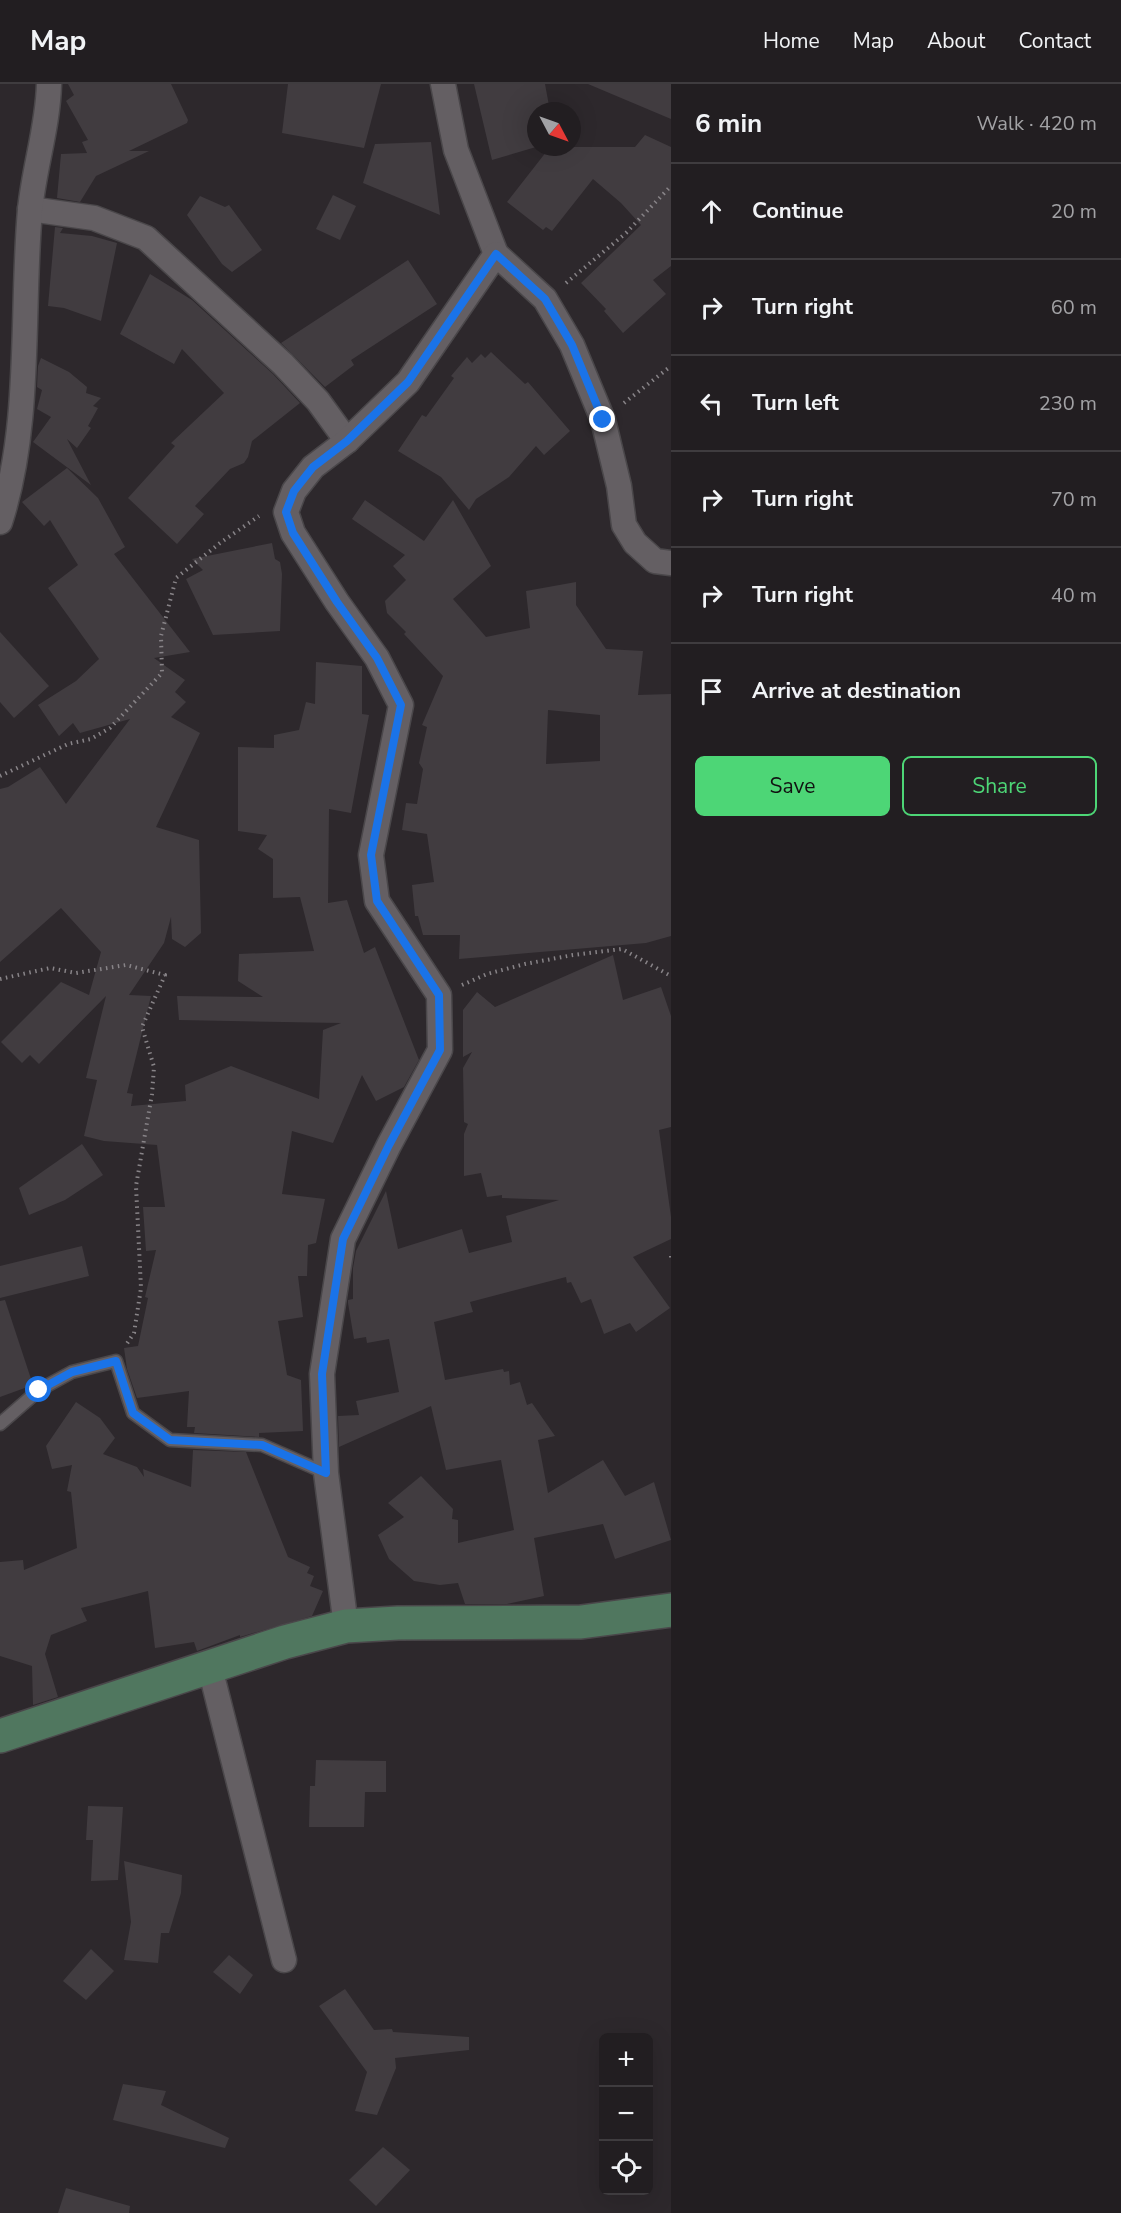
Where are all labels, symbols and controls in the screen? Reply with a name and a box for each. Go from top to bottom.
text: Map [30,22,86,60]
text: Home [763,27,820,55]
text: Map [853,27,894,55]
text: About [927,27,985,55]
text: Contact [1018,27,1091,55]
north arrow [527,102,581,156]
text: 6 min [695,106,762,141]
text: Walk · 420 m [977,110,1097,137]
icon: ahead [695,195,728,228]
text: Continue [752,196,843,226]
text: 20 m [1051,198,1097,225]
icon: right [695,291,728,324]
text: Turn right [752,292,853,322]
text: 60 m [1051,294,1097,321]
icon: left [695,387,728,420]
text: Turn left [752,388,839,418]
text: 230 m [1039,390,1097,417]
route end [589,406,615,432]
icon: right [695,483,728,516]
text: Turn right [752,484,853,514]
text: 70 m [1051,486,1097,513]
icon: right [695,579,728,612]
text: Turn right [752,580,853,610]
text: 40 m [1051,582,1097,609]
icon: arrive [695,675,728,708]
text: Arrive at destination [752,676,961,706]
button: Save [695,756,890,816]
button: Share [902,756,1097,816]
route start [25,1376,51,1402]
map controls [599,2033,653,2195]
button: + [599,2033,653,2087]
button: − [599,2087,653,2141]
button: locate [599,2141,653,2195]

